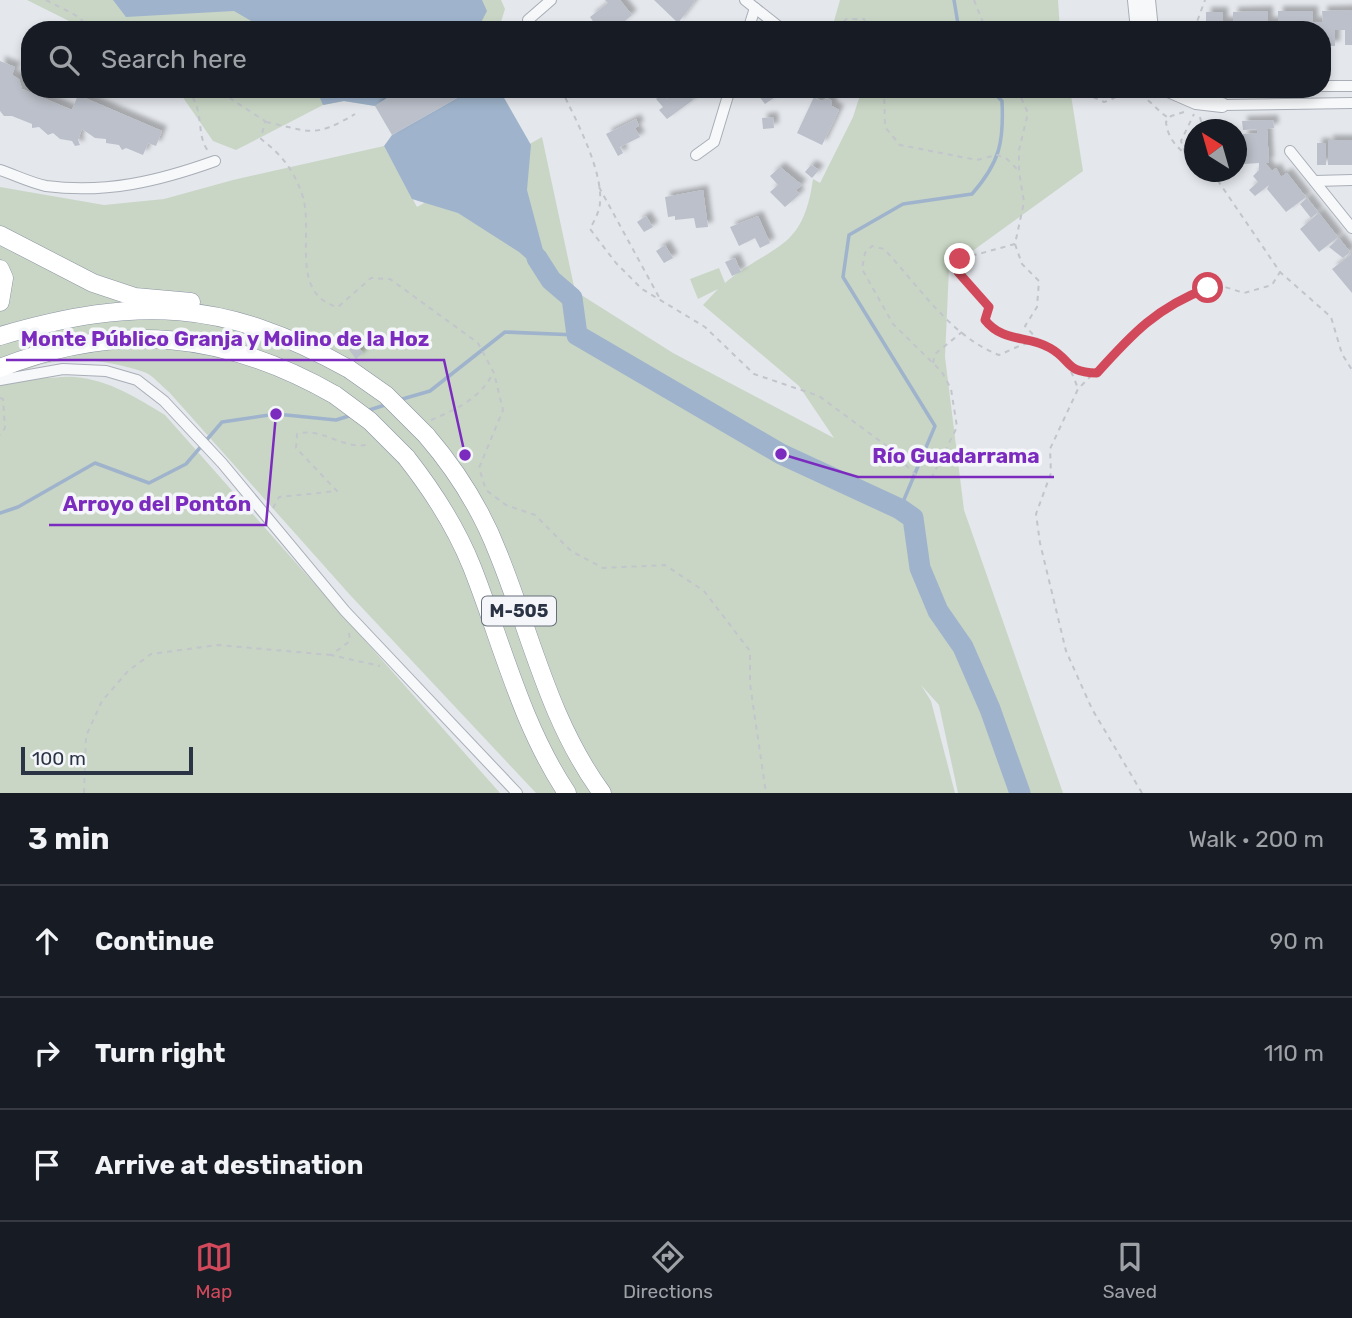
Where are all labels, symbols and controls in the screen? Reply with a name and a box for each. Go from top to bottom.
search box [21,21,1331,98]
icon: search [45,41,83,79]
text: Search here [101,44,247,75]
north arrow [1184,119,1247,182]
route end [944,243,975,274]
route start [1192,272,1223,303]
callout: Monte Público Granja y Molino de la Hoz [6,318,444,360]
text: Monte Público Granja y Molino de la Hoz [21,326,429,351]
callout: Río Guadarrama [858,435,1054,477]
text: Río Guadarrama [872,443,1040,468]
callout: Arroyo del Pontón [49,483,266,525]
text: Arroyo del Pontón [63,491,251,516]
road number: M-505 [482,596,556,626]
scale bar [21,744,192,776]
text: 100 m [32,747,86,770]
text: 3 min [28,821,110,857]
text: Walk · 200 m [1189,825,1324,853]
icon: ahead [28,922,66,960]
text: Continue [95,926,214,957]
text: 90 m [1270,927,1324,955]
icon: right [28,1034,66,1072]
text: Turn right [95,1038,225,1069]
text: 110 m [1264,1039,1324,1067]
icon: arrive [28,1146,66,1184]
text: Arrive at destination [95,1150,363,1181]
tab: Map [195,1238,233,1303]
tab: Directions [623,1238,713,1303]
tab: Saved [1103,1238,1157,1303]

